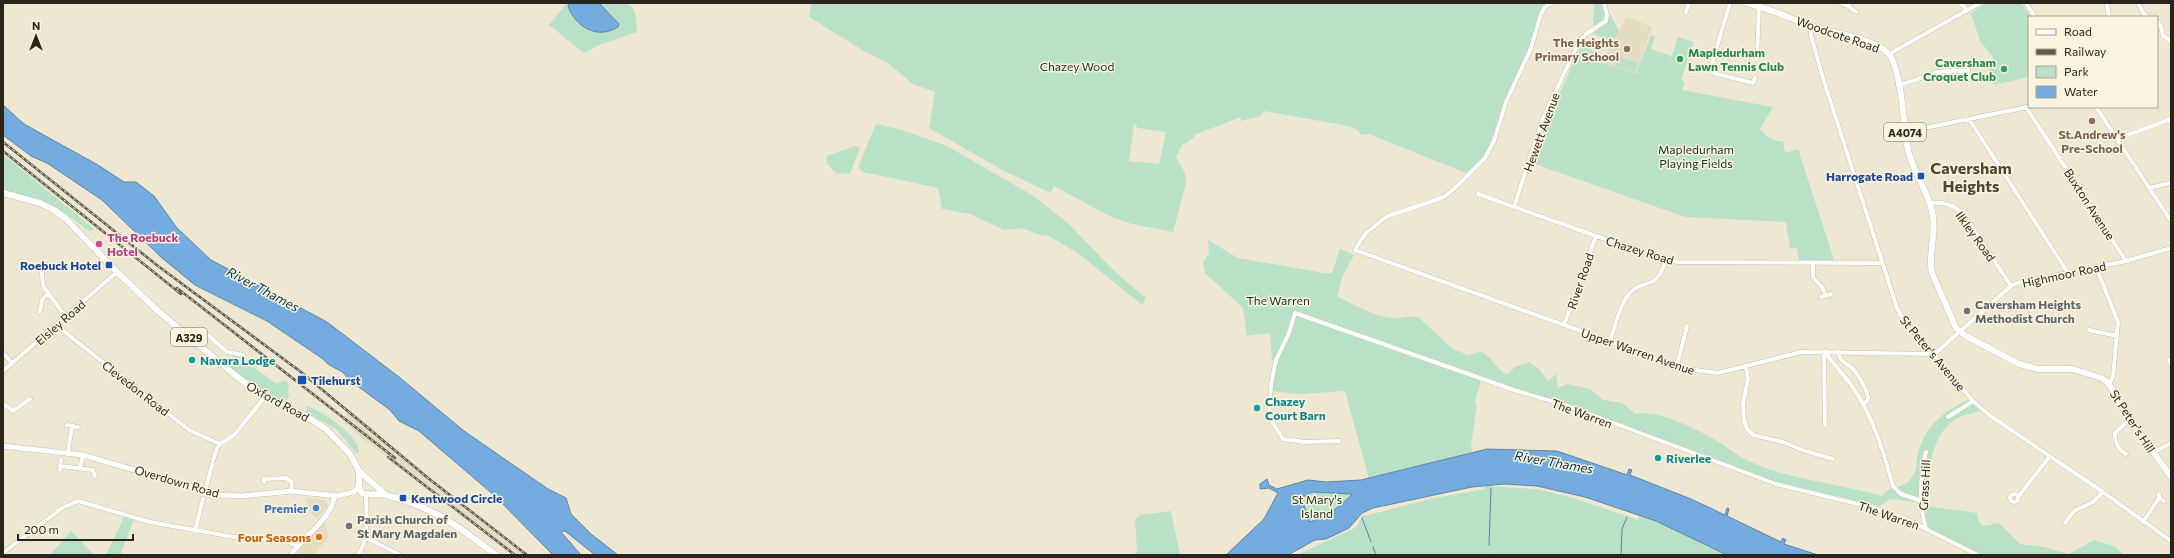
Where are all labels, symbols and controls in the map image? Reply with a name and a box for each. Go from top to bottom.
street label: Woodcote Road [1795,13,1882,55]
north arrow [16,16,56,56]
legend [2028,16,2158,108]
text: N [32,19,40,32]
text: Road [2064,24,2092,38]
place label: The Heights Primary School [1535,35,1619,63]
marker: The Heights Primary School [1622,44,1632,54]
text: Railway [2064,44,2106,58]
place label: Mapledurham Lawn Tennis Club [1688,45,1784,73]
marker: Mapledurham Lawn Tennis Club [1675,54,1685,64]
place label: Caversham Croquet Club [1923,55,1996,83]
park label: Chazey Wood [1040,59,1114,73]
marker: Caversham Croquet Club [1999,64,2009,74]
text: Park [2064,64,2090,78]
text: Water [2064,84,2098,98]
street label: Hewett Avenue [1520,91,1562,173]
marker: St.Andrew's Pre-School [2087,116,2097,126]
road number: A4074 [1884,123,1926,141]
place label: St.Andrew's Pre-School [2058,127,2126,155]
park label: Mapledurham Playing Fields [1658,142,1734,170]
district label: Caversham Heights [1930,158,2012,195]
street label: Buxton Avenue [2062,166,2118,242]
place label: Harrogate Road [1826,169,1913,183]
marker: Harrogate Road [1916,171,1926,181]
street label: Ilkley Road [1953,208,1999,264]
place label: The Roebuck Hotel [107,230,178,258]
street label: Chazey Road [1604,233,1676,267]
marker: The Roebuck Hotel [94,239,104,249]
street label: River Road [1564,251,1596,311]
place label: Roebuck Hotel [20,258,101,272]
street label: Highmoor Road [2021,258,2107,290]
marker: Roebuck Hotel [104,260,114,270]
water label: River Thames [224,263,302,315]
park label: The Warren [1246,293,1310,307]
street label: Elsley Road [32,297,88,347]
place label: Caversham Heights Methodist Church [1975,297,2082,325]
marker: Caversham Heights Methodist Church [1962,306,1972,316]
street label: St Peter's Avenue [1897,313,1969,393]
street label: Upper Warren Avenue [1579,325,1697,377]
road number: A329 [171,328,207,346]
place label: Navara Lodge [200,353,275,367]
marker: Navara Lodge [187,355,197,365]
street label: Clevedon Road [100,358,172,418]
place label: Tilehurst [311,373,361,387]
marker: Tilehurst [296,374,308,386]
street label: Oxford Road [244,378,312,424]
street label: St Peter's Hill [2108,387,2158,455]
place label: Chazey Court Barn [1265,394,1326,422]
street label: The Warren [1550,396,1614,430]
marker: Chazey Court Barn [1252,403,1262,413]
water label: River Thames [1513,447,1595,477]
place label: Riverlee [1666,451,1711,465]
marker: Riverlee [1653,453,1663,463]
street label: Grass Hill [1916,459,1932,511]
street label: Overdown Road [133,462,221,500]
place label: Kentwood Circle [411,491,502,505]
park label: St Mary's Island [1292,492,1342,520]
marker: Kentwood Circle [398,493,408,503]
street label: The Warren [1857,498,1921,532]
place label: Premier [264,501,308,515]
marker: Premier [311,503,321,513]
place label: Parish Church of St Mary Magdalen [357,512,457,540]
scale bar [18,516,133,542]
marker: Parish Church of St Mary Magdalen [344,521,354,531]
text: 200 m [24,522,59,536]
place label: Four Seasons [238,530,311,544]
marker: Four Seasons [314,532,324,542]

